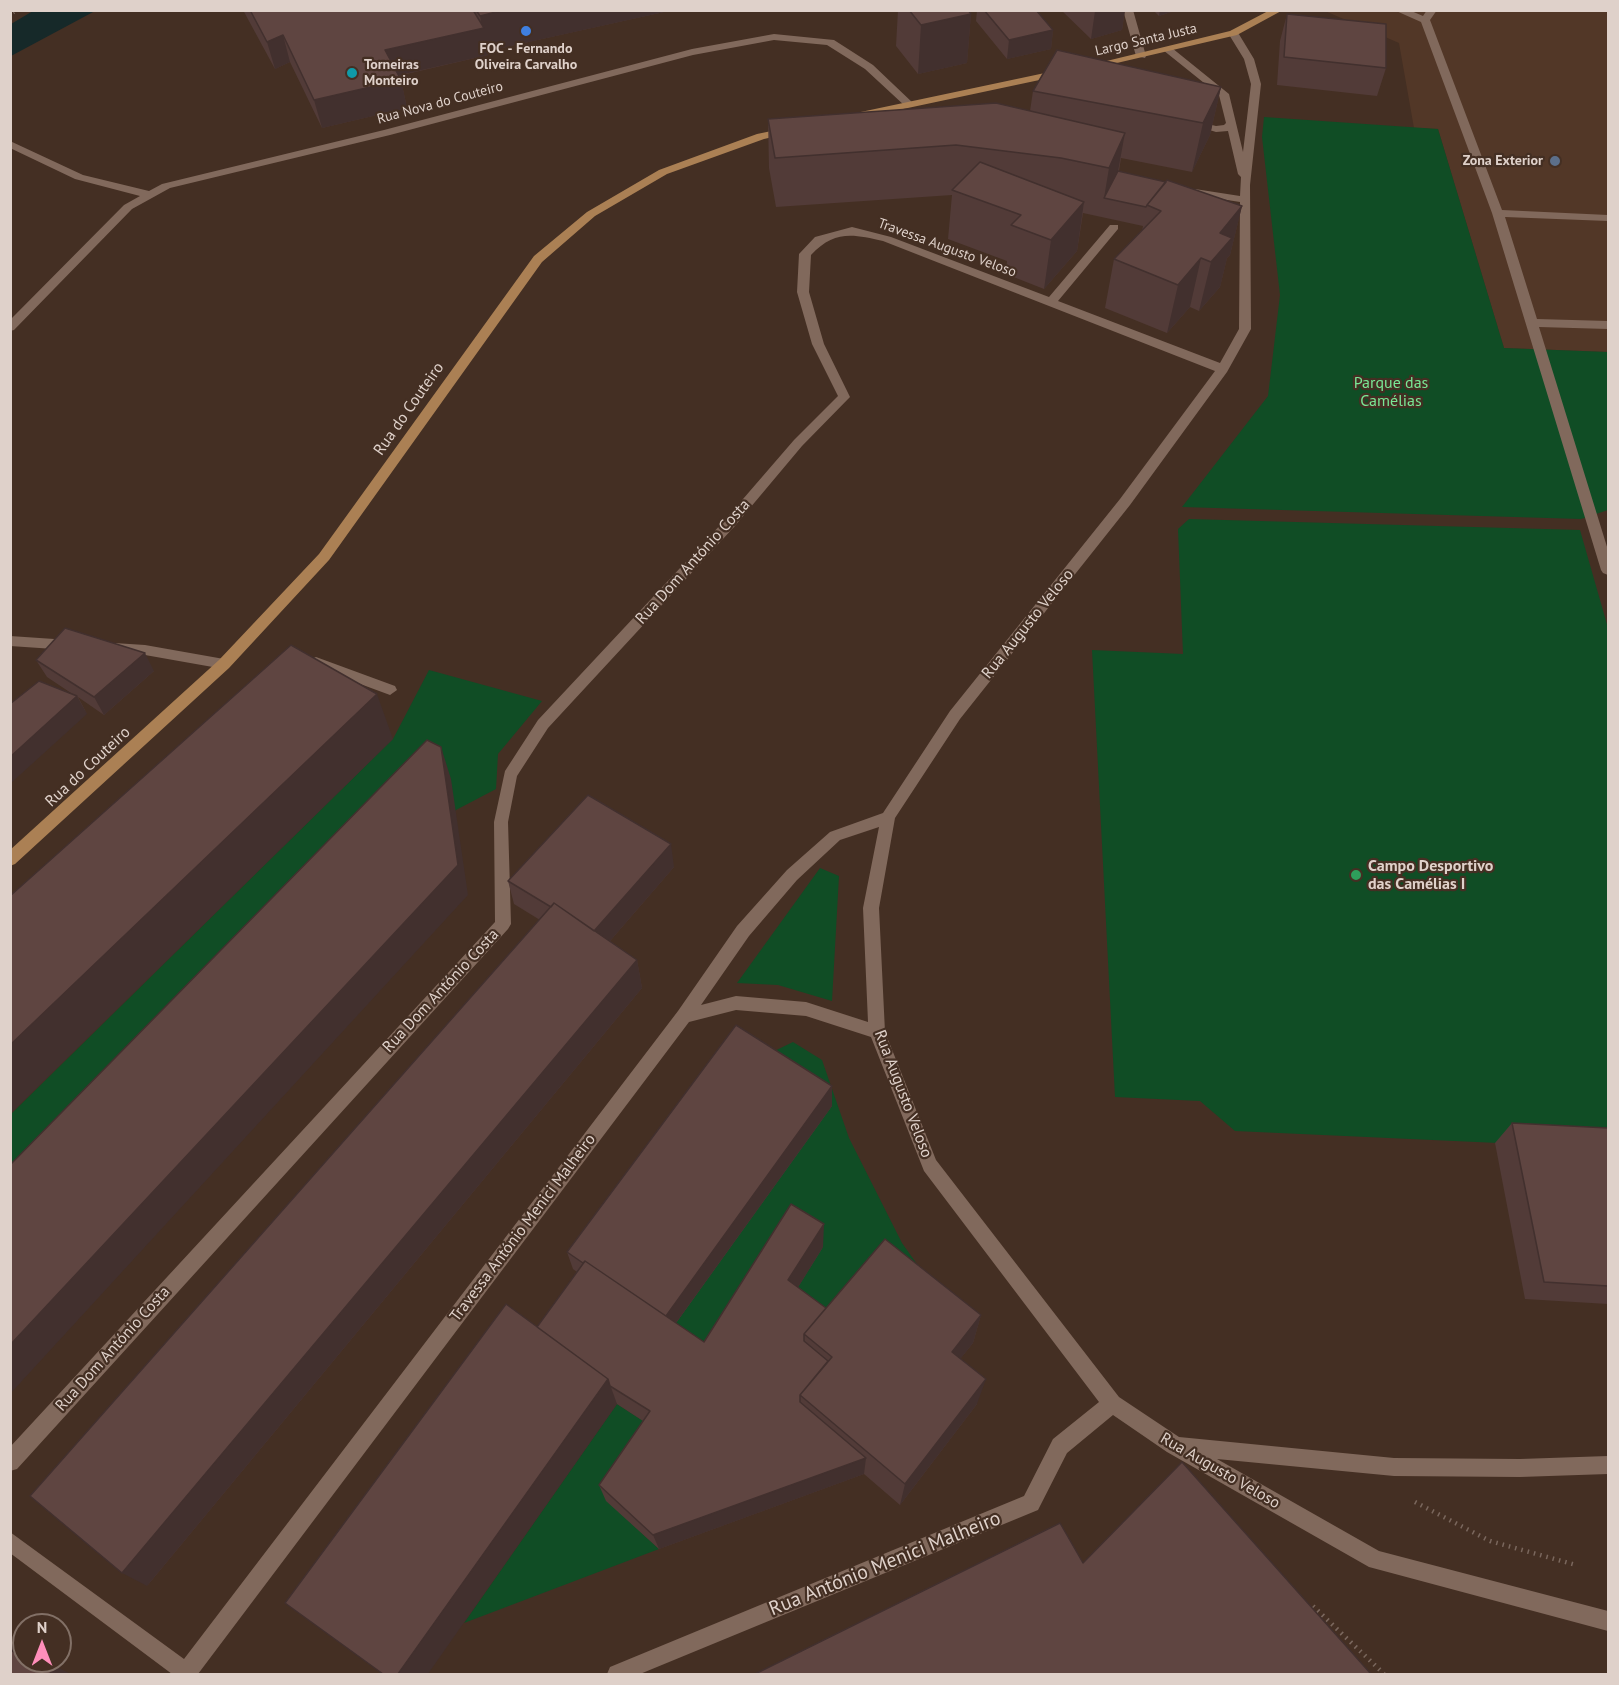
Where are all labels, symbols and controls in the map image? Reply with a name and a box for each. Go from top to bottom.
street label: Largo Santa Justa [1093,20,1199,60]
marker: FOC - Fernando Oliveira Carvalho [519,24,533,38]
place label: FOC - Fernando Oliveira Carvalho [475,41,577,74]
place label: Torneiras Monteiro [364,57,419,90]
marker: Torneiras Monteiro [345,66,359,80]
street label: Rua Nova do Couteiro [375,78,505,128]
place label: Zona Exterior [1463,153,1543,169]
marker: Zona Exterior [1548,154,1562,168]
street label: Travessa Augusto Veloso [876,215,1018,281]
street label: Rua do Couteiro [370,359,448,459]
park label: Parque das Camélias [1354,373,1428,411]
street label: Rua Dom António Costa [632,496,754,628]
street label: Rua Augusto Veloso [978,565,1078,683]
street label: Rua do Couteiro [42,723,134,811]
place label: Campo Desportivo das Camélias I [1368,856,1493,894]
marker: Campo Desportivo das Camélias I [1349,868,1363,882]
street label: Rua Dom António Costa [379,925,503,1057]
street label: Rua Augusto Veloso [870,1028,936,1160]
street label: Travessa António Menici Malheiro [446,1130,600,1326]
street label: Rua Dom António Costa [52,1283,174,1415]
street label: Rua Augusto Veloso [1157,1429,1283,1513]
street label: Rua António Menici Malheiro [766,1507,1004,1621]
north arrow [12,1613,72,1673]
text: N [37,1617,47,1637]

